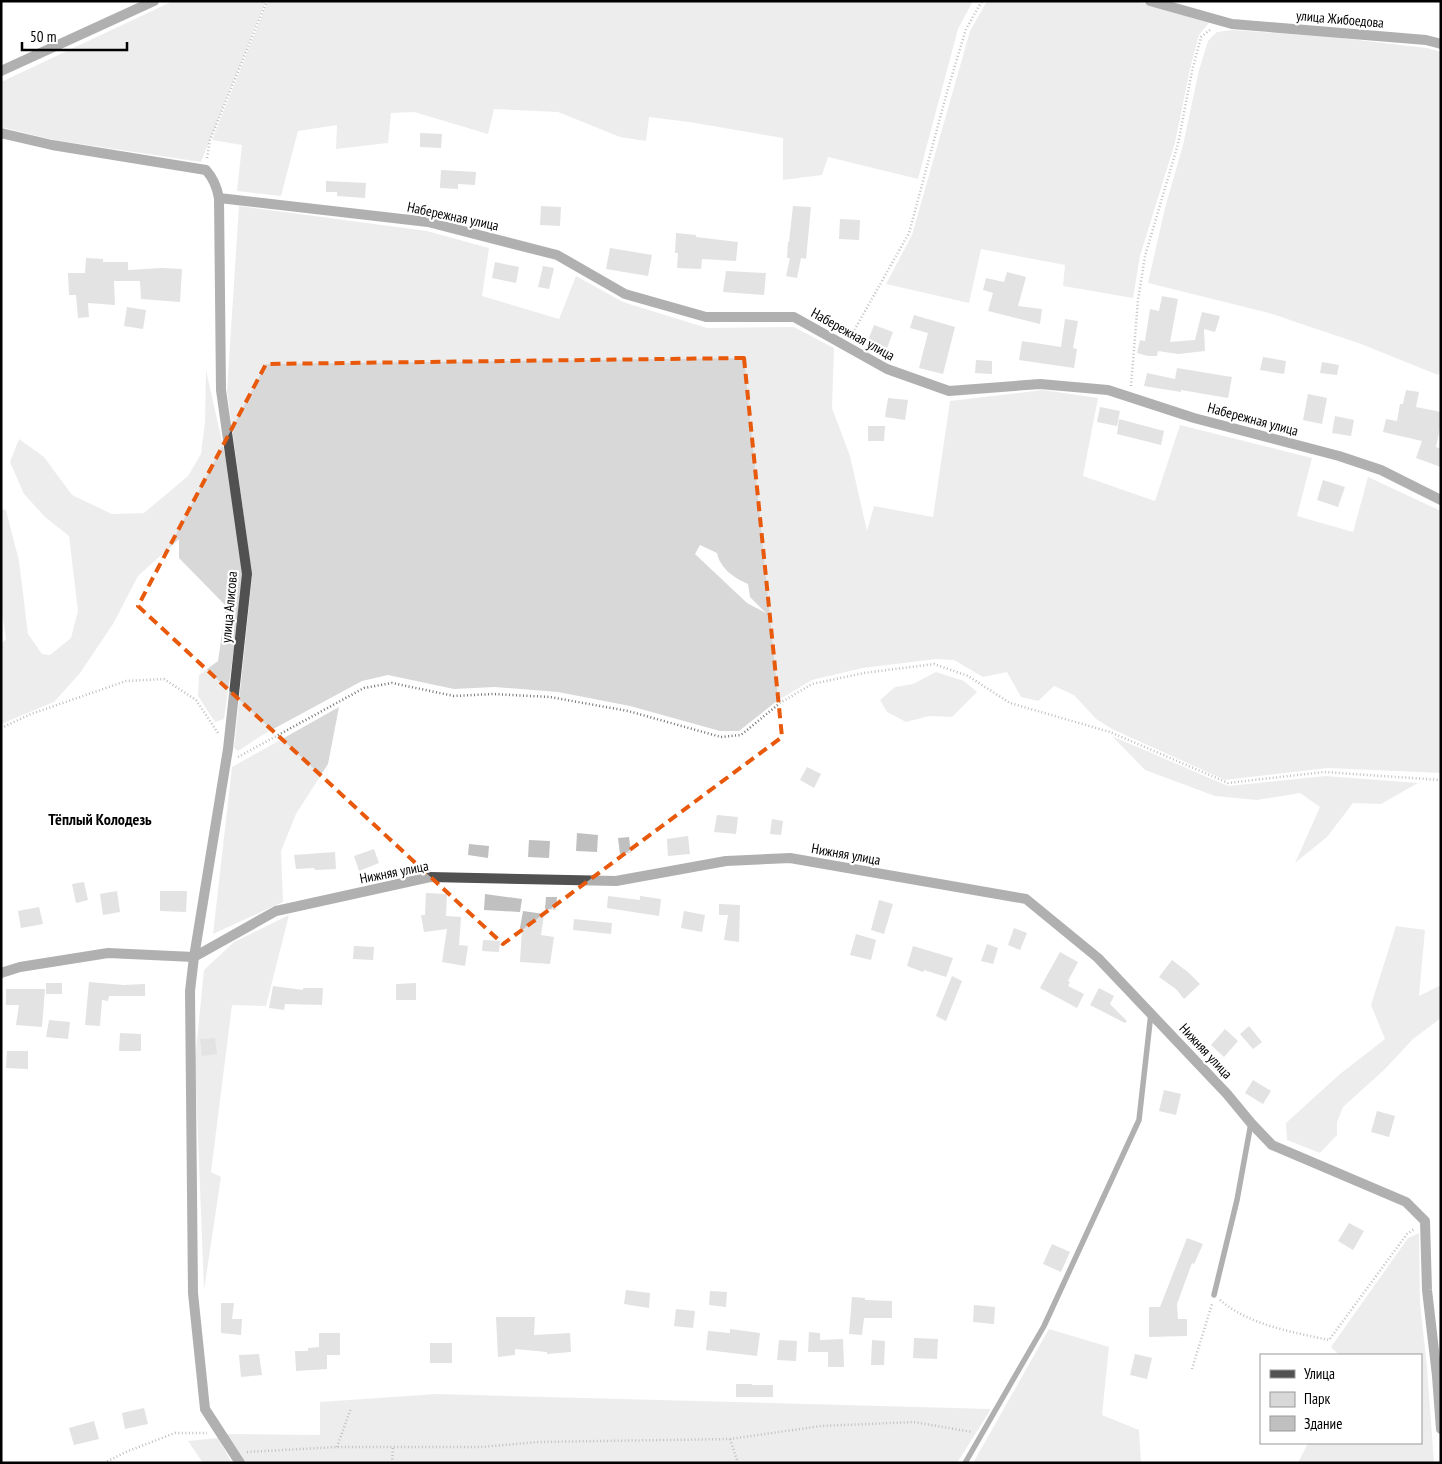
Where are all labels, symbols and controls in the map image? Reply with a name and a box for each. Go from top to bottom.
street label: улица Жибоедова [1295,6,1385,32]
scale bar [22,20,128,52]
text: 50 m [30,27,56,46]
street label: Набережная улица [406,198,500,234]
street label: Набережная улица [808,304,898,364]
street label: Набережная улица [1206,398,1300,440]
street label: улица Алисова [217,571,241,643]
district label: Тёплый Колодезь [48,809,152,829]
street label: Нижняя улица [810,839,882,869]
street label: Нижняя улица [358,857,430,887]
street label: Нижняя улица [1176,1019,1236,1083]
legend [1260,1354,1422,1444]
text: Улица [1304,1364,1335,1383]
text: Парк [1304,1389,1330,1408]
text: Здание [1304,1414,1342,1433]

